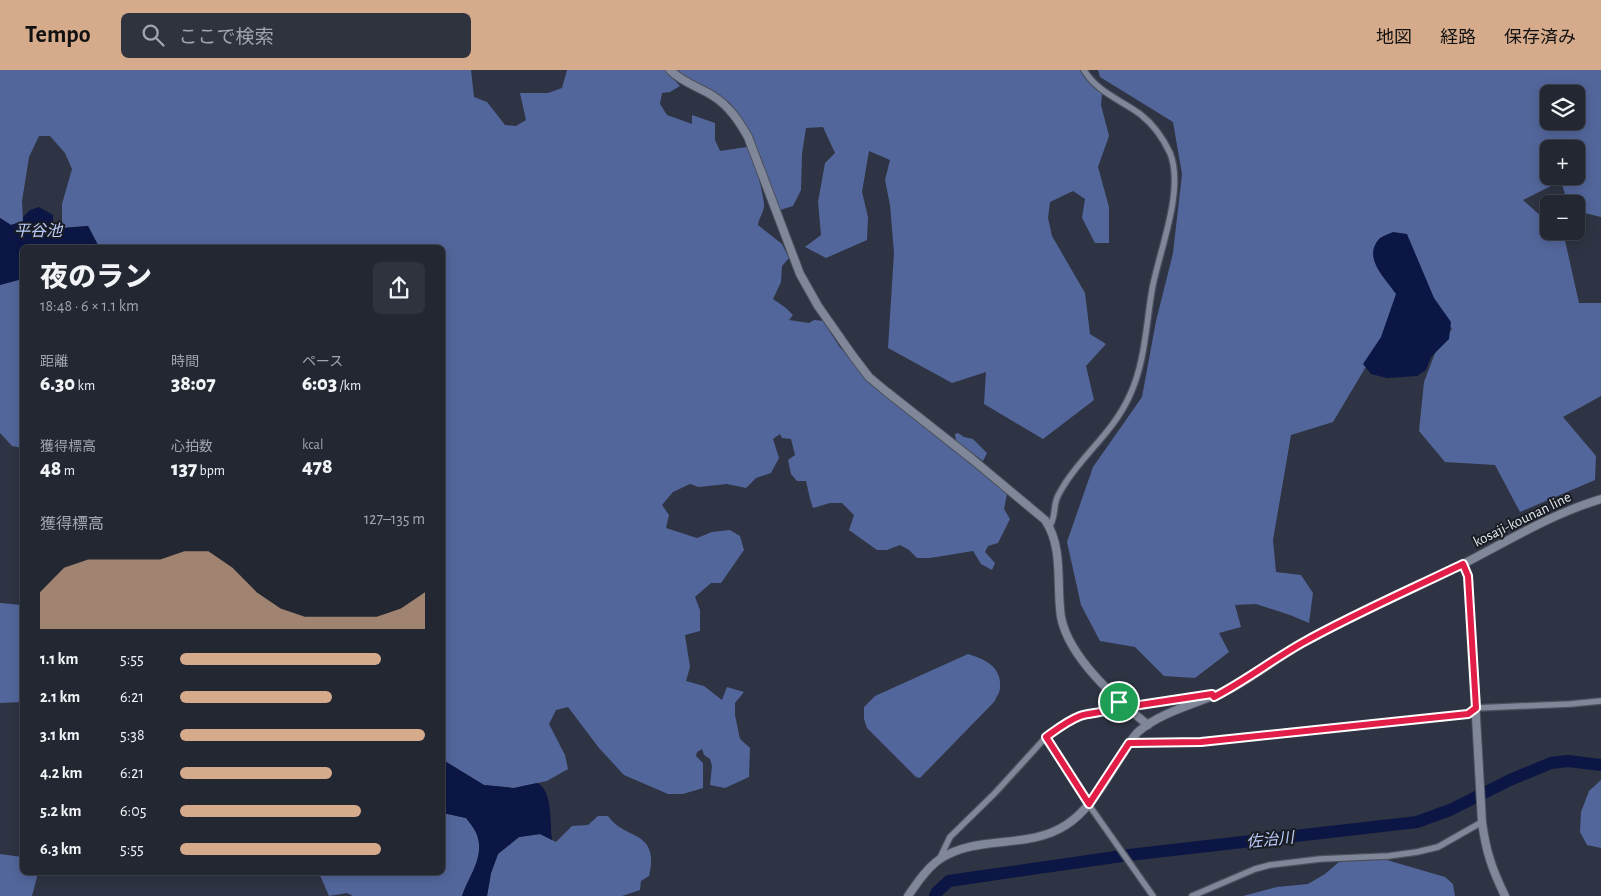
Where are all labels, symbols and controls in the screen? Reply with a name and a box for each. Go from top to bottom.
search box [121,13,471,58]
icon: search [139,21,167,49]
text: Tempo [25,23,91,47]
text: ここで検索 [179,28,274,47]
text: 地図 [1376,29,1412,47]
text: 経路 [1440,29,1476,47]
text: 保存済み [1504,29,1576,47]
map controls [1540,85,1585,240]
button: layers [1540,85,1585,130]
button: + [1540,140,1585,185]
button: − [1540,195,1585,240]
water label: 平谷池 [14,222,64,239]
button: share [373,262,425,314]
text: 夜のラン [40,264,152,292]
text: 18:48 · 6 × 1.1 km [40,298,139,314]
text: 距離 [40,355,68,369]
text: 時間 [171,355,199,369]
text: ペース [302,355,343,369]
text: 6.30 [40,373,75,394]
text: 38:07 [171,373,216,394]
text: 6:03 [302,373,337,394]
text: km [75,379,95,393]
text: /km [337,379,361,393]
text: kcal [302,438,323,452]
text: 獲得標高 [40,440,96,454]
text: 心拍数 [171,440,213,454]
text: 478 [302,456,333,477]
text: 48 [40,458,61,479]
text: 137 [171,458,197,479]
text: m [61,464,75,478]
text: bpm [197,464,225,478]
street label: kosaji-kounan line [1471,489,1574,550]
text: 127–135 m [364,511,425,527]
text: 獲得標高 [40,516,104,532]
text: 1.1 km [40,651,78,667]
text: 5:55 [120,651,144,667]
pin [1098,681,1140,723]
icon: arrive [1105,688,1133,716]
text: 2.1 km [40,689,80,705]
text: 6:21 [120,689,144,705]
text: 3.1 km [40,727,80,743]
text: 5:38 [120,727,145,743]
text: 4.2 km [40,765,83,781]
text: 6:21 [120,765,144,781]
text: 5.2 km [40,803,81,819]
text: 6:05 [120,803,146,819]
water label: 佐治川 [1245,828,1297,850]
text: 6.3 km [40,841,82,857]
text: 5:55 [120,841,144,857]

